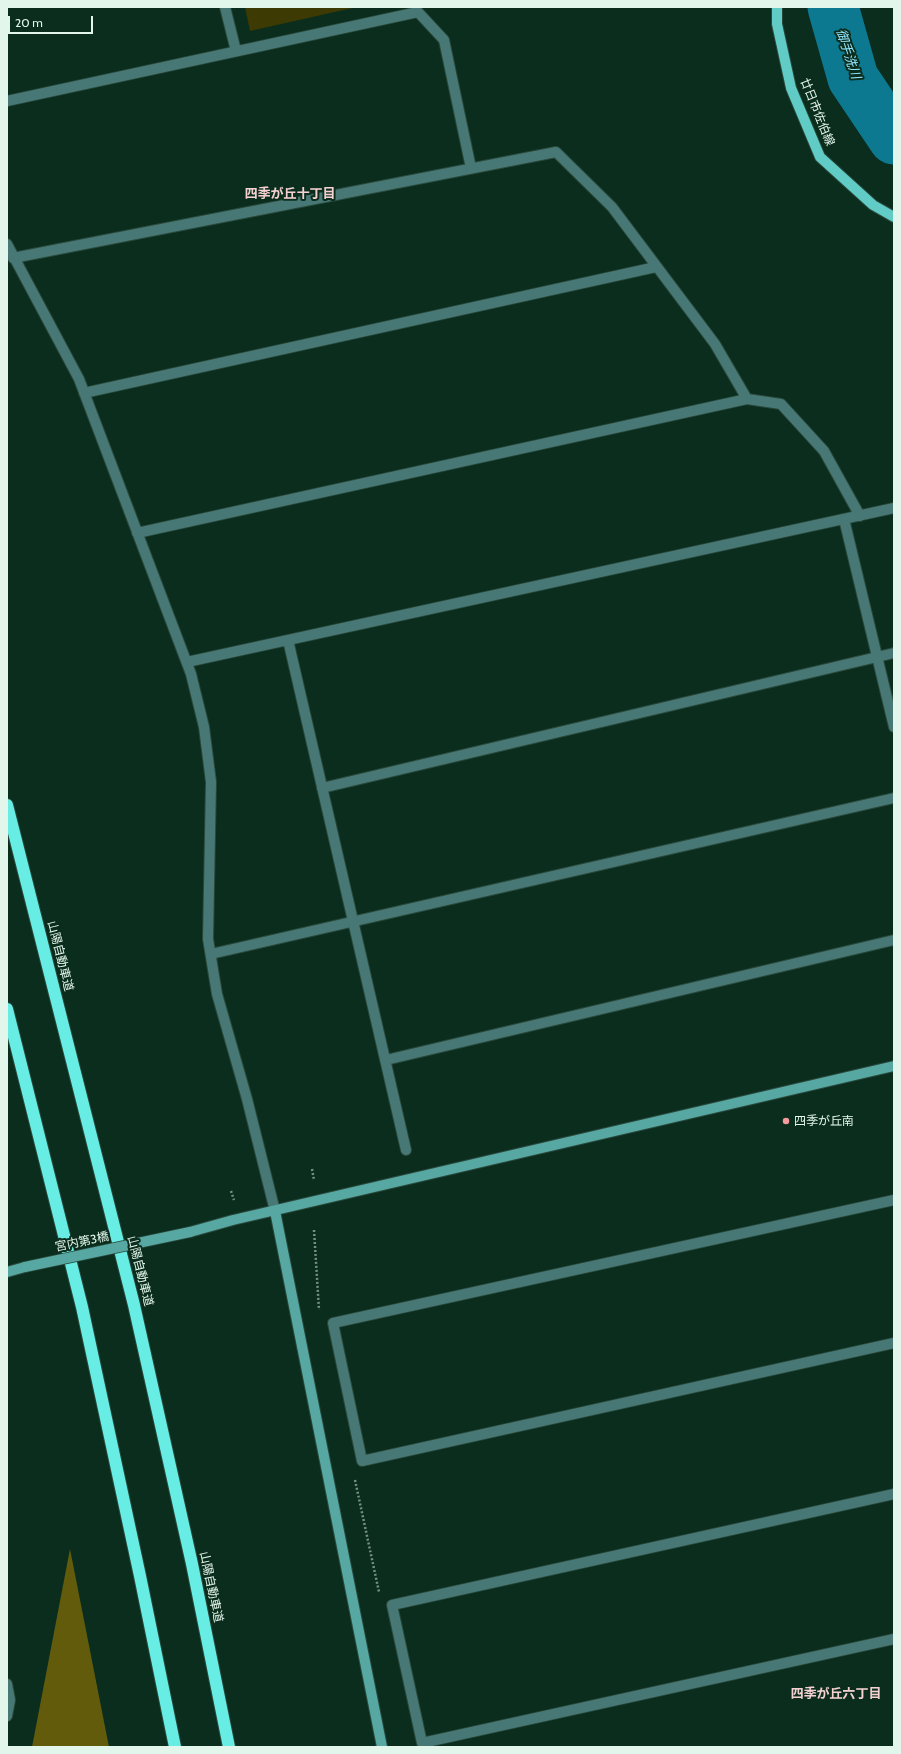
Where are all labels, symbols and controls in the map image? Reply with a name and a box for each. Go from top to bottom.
scale bar [10,8,95,34]
text: 20 m [15,15,43,30]
water label: 御手洗川 [833,27,863,81]
street label: 廿日市佐伯線 [797,76,837,148]
district label: 四季が丘十丁目 [245,186,335,202]
street label: 山陽自動車道 [44,919,76,993]
place label: 四季が丘南 [794,1114,854,1128]
marker: 四季が丘南 [781,1116,791,1126]
street label: 宮内第3橋 [54,1229,110,1255]
street label: 山陽自動車道 [124,1234,156,1308]
street label: 山陽自動車道 [196,1550,226,1624]
district label: 四季が丘六丁目 [791,1686,881,1702]

